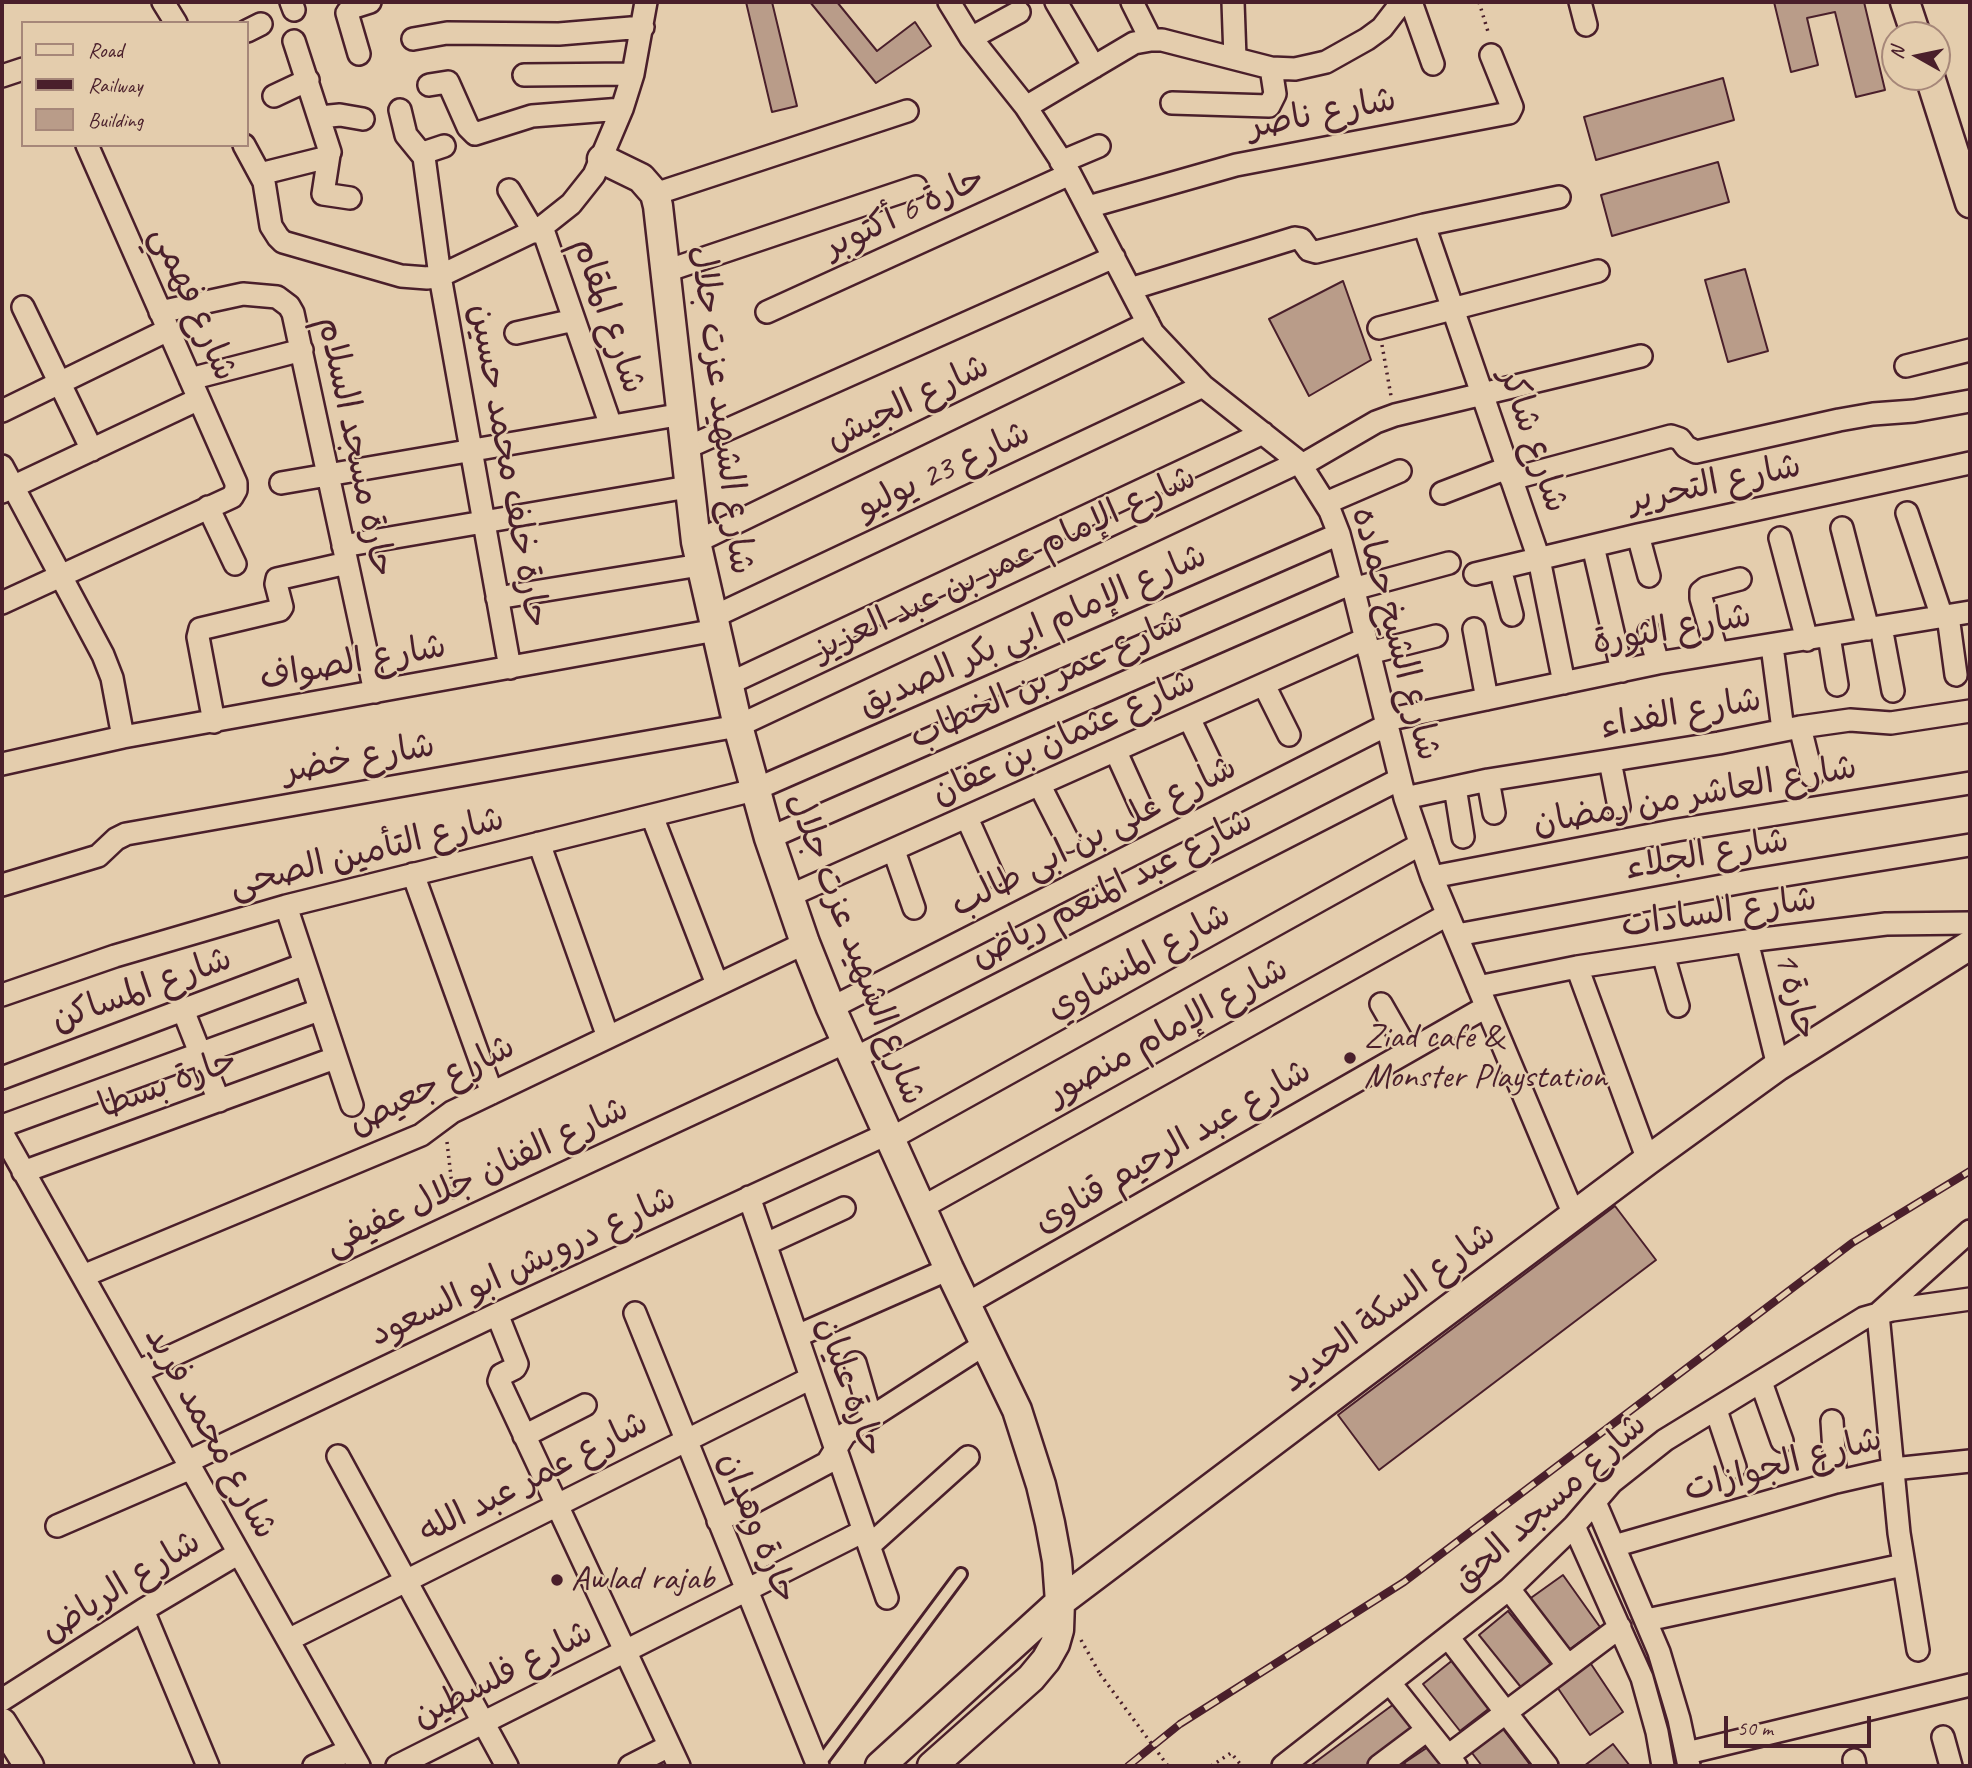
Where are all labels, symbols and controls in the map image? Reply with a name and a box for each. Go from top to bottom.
legend [21,21,248,147]
north arrow [1881,21,1951,91]
text: Road [88,37,123,63]
text: N [1884,45,1910,61]
text: Railway [88,72,142,98]
street label: شارع ناصر [1244,79,1400,149]
text: Building [88,107,143,133]
street label: حارة 6 أكتوبر [818,158,992,268]
street label: شارع فهمي [140,220,246,388]
street label: شارع المقام [562,232,654,400]
street label: شارع الشهيد عزت جلال [680,243,762,577]
street label: حارة خلف محمد حسين [459,301,557,631]
street label: حارة مسجد السلام [307,313,403,581]
street label: شارع الجيش [820,345,996,461]
street label: شارع شاكر [1489,364,1577,518]
street label: شارع 23 يوليو [851,413,1037,529]
street label: شارع التحرير [1625,445,1805,523]
street label: شارع الإمام عمر بن عبد العزيز [807,457,1203,671]
street label: شارع الشيخ حماده [1341,503,1449,765]
street label: شارع الإمام ابى بكر الصديق [852,535,1214,727]
street label: شارع الثورة [1589,595,1755,665]
street label: شارع عمر بن الخطاب [904,601,1190,759]
street label: شارع الصواف [256,626,450,700]
street label: شارع عثمان بن عفان [926,661,1202,815]
street label: شارع الفداء [1597,679,1765,749]
street label: شارع خضر [280,725,438,793]
street label: شارع على بن ابى طالب [944,747,1244,927]
street label: شارع العاشر من رمضان [1530,747,1860,845]
street label: شارع الشهيد عزت جلال [776,787,934,1111]
street label: شارع التأمين الصحى [225,799,509,907]
street label: شارع عبد المنعم رياض [964,800,1260,978]
street label: شارع الجلاء [1622,820,1792,890]
street label: شارع السادات [1619,879,1819,947]
street label: شارع المنشاوي [1040,894,1238,1030]
street label: شارع المساكن [46,938,238,1042]
street label: شارع الإمام منصور [1040,948,1296,1116]
street label: حارة 1 [1764,948,1826,1044]
place label: Ziad cafe & Monster Playstation [1364,1017,1607,1099]
street label: شارع جعيص [342,1026,522,1146]
street label: حارة بسطا [93,1040,243,1128]
street label: شارع عبد الرحيم قناوى [1027,1050,1319,1244]
marker: Ziad cafe & Monster Playstation [1342,1050,1358,1066]
street label: شارع الفنان جلال عفيفى [318,1088,636,1266]
street label: شارع درويش ابو السعود [363,1177,683,1357]
street label: شارع السكة الحديد [1273,1214,1505,1402]
street label: حارة عليان [805,1311,893,1463]
street label: شارع محمد فريد [134,1319,286,1547]
street label: شارع عمر عبد الله [412,1402,656,1554]
street label: شارع مسجد الحق [1444,1405,1656,1601]
street label: شارع الجوازات [1679,1418,1887,1512]
street label: حارة وهدان [708,1446,806,1610]
street label: شارع الرياض [33,1521,209,1653]
place label: Awlad rajab [571,1559,714,1601]
marker: Awlad rajab [549,1572,565,1588]
street label: شارع فلسطين [406,1612,600,1738]
scale bar [1727,1702,1874,1746]
text: 50 m [1737,1715,1773,1741]

